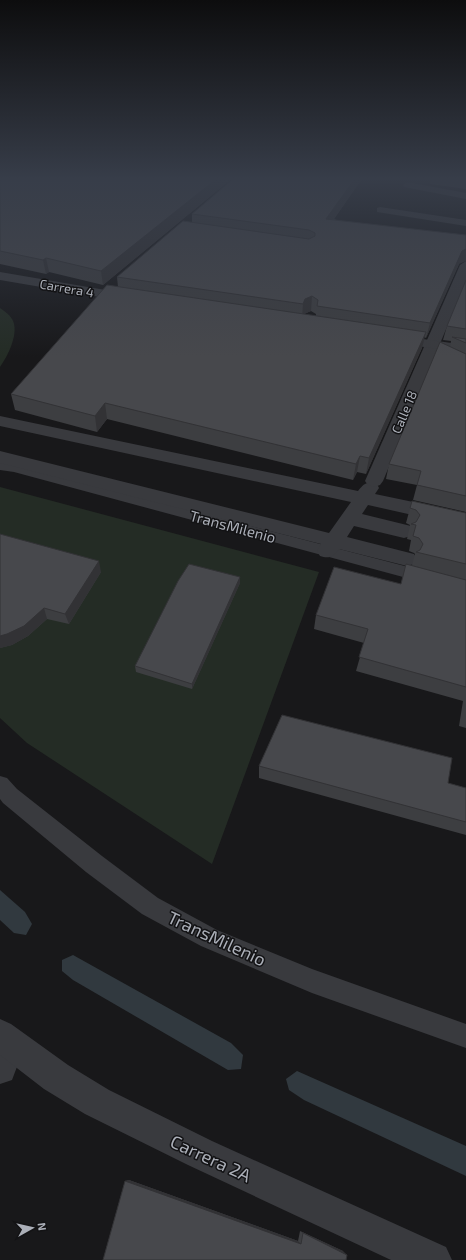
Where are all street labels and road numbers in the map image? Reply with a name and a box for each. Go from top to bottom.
street label: Carrera 4 [39,275,95,301]
street label: Calle 18 [388,388,420,436]
street label: TransMilenio [188,506,278,546]
street label: TransMilenio [164,906,270,970]
street label: Carrera 2A [167,1130,256,1187]

